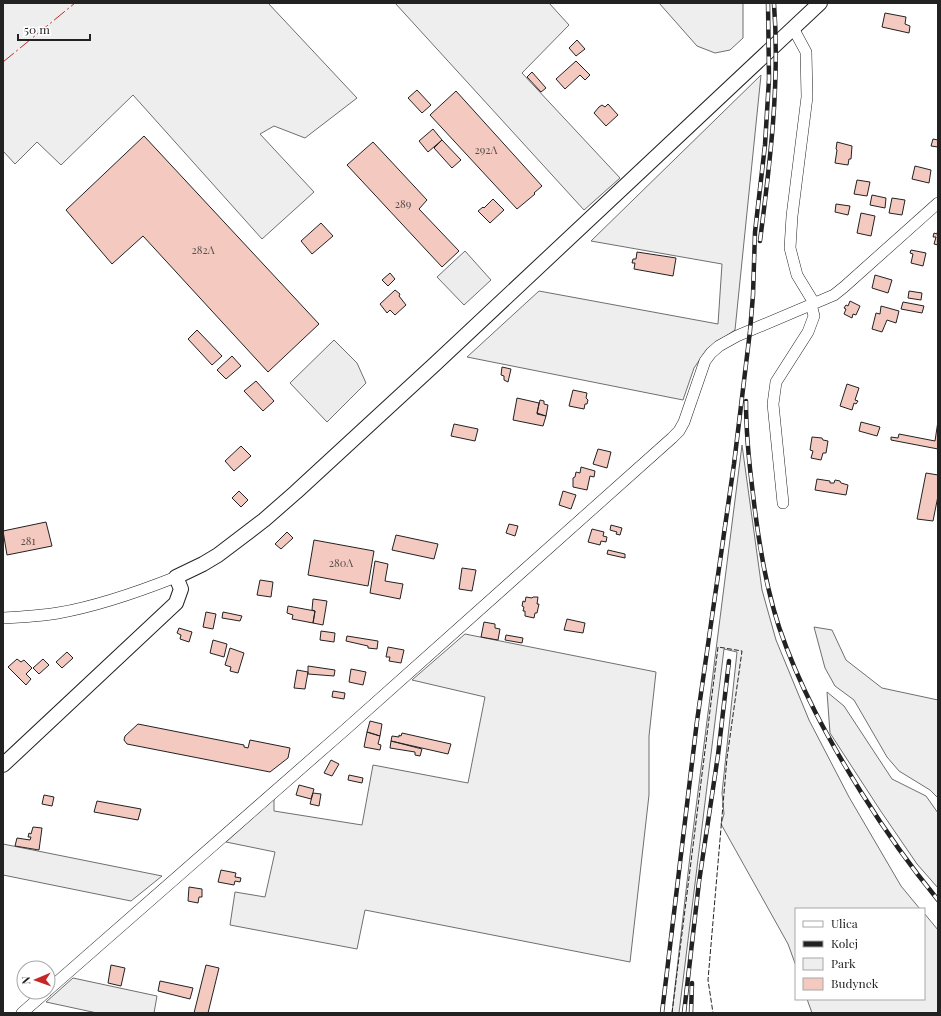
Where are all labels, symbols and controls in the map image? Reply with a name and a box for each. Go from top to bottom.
scale bar [18,16,90,42]
text: 50 m [24,21,50,37]
house number: 292A [474,142,498,157]
house number: 289 [395,196,412,211]
house number: 282A [191,242,215,257]
house number: 281 [20,533,36,548]
house number: 280A [329,555,353,570]
legend [795,908,925,1000]
text: Ulica [831,915,858,931]
text: Kolej [831,935,858,951]
text: Park [831,955,856,971]
north arrow [16,960,56,1000]
text: Budynek [831,975,879,991]
text: N [18,976,33,985]

